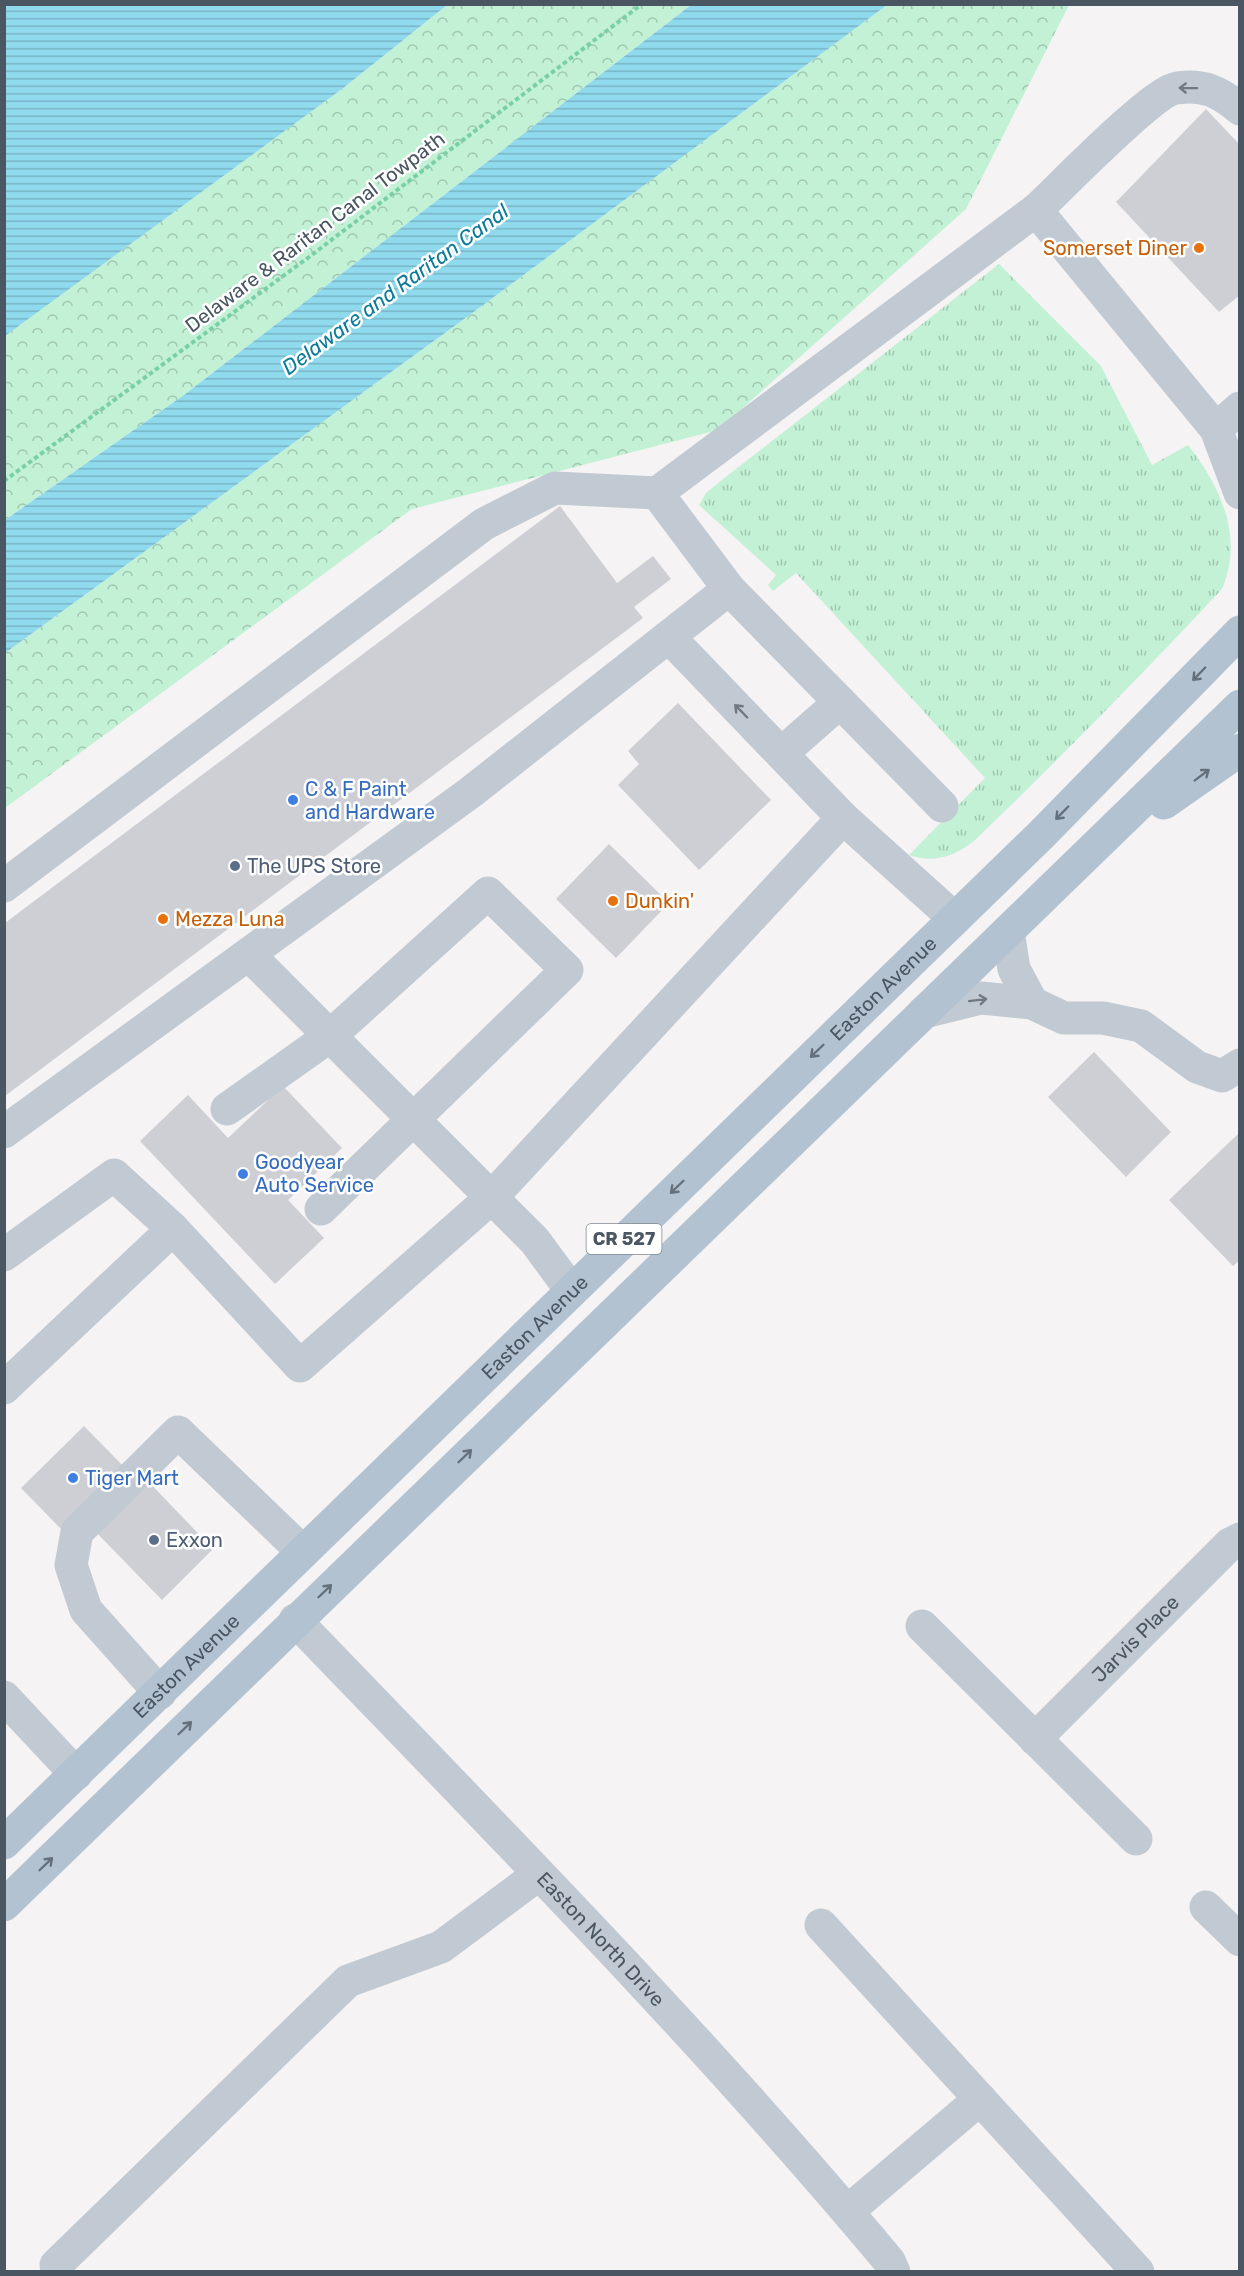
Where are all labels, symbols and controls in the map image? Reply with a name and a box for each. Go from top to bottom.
one-way arrow [1178,82,1198,94]
street label: Delaware & Raritan Canal Towpath [180,126,450,338]
water label: Delaware and Raritan Canal [277,198,514,380]
place label: Somerset Diner [1043,236,1187,260]
marker: Somerset Diner [1192,241,1206,255]
one-way arrow [1191,666,1206,681]
one-way arrow [734,704,748,719]
one-way arrow [1194,768,1210,781]
place label: C & F Paint and Hardware [305,777,435,824]
marker: C & F Paint and Hardware [286,793,300,807]
one-way arrow [1055,806,1070,821]
place label: The UPS Store [247,854,381,878]
marker: The UPS Store [228,859,242,873]
place label: Dunkin' [625,889,694,913]
marker: Dunkin' [606,894,620,908]
place label: Mezza Luna [175,907,285,931]
marker: Mezza Luna [156,912,170,926]
street label: Easton Avenue [825,931,941,1046]
one-way arrow [967,994,987,1005]
one-way arrow [809,1044,824,1059]
place label: Goodyear Auto Service [255,1150,374,1197]
marker: Goodyear Auto Service [236,1167,250,1181]
one-way arrow [669,1180,684,1195]
road number: CR 527 [586,1224,662,1254]
street label: Easton Avenue [476,1270,593,1384]
one-way arrow [457,1449,472,1463]
place label: Tiger Mart [85,1466,179,1490]
marker: Tiger Mart [66,1471,80,1485]
place label: Exxon [166,1528,223,1552]
marker: Exxon [147,1533,161,1547]
one-way arrow [317,1584,332,1599]
street label: Jarvis Place [1087,1590,1184,1687]
street label: Easton Avenue [128,1609,244,1723]
one-way arrow [178,1720,193,1735]
one-way arrow [39,1857,54,1872]
street label: Easton North Drive [532,1867,670,2011]

